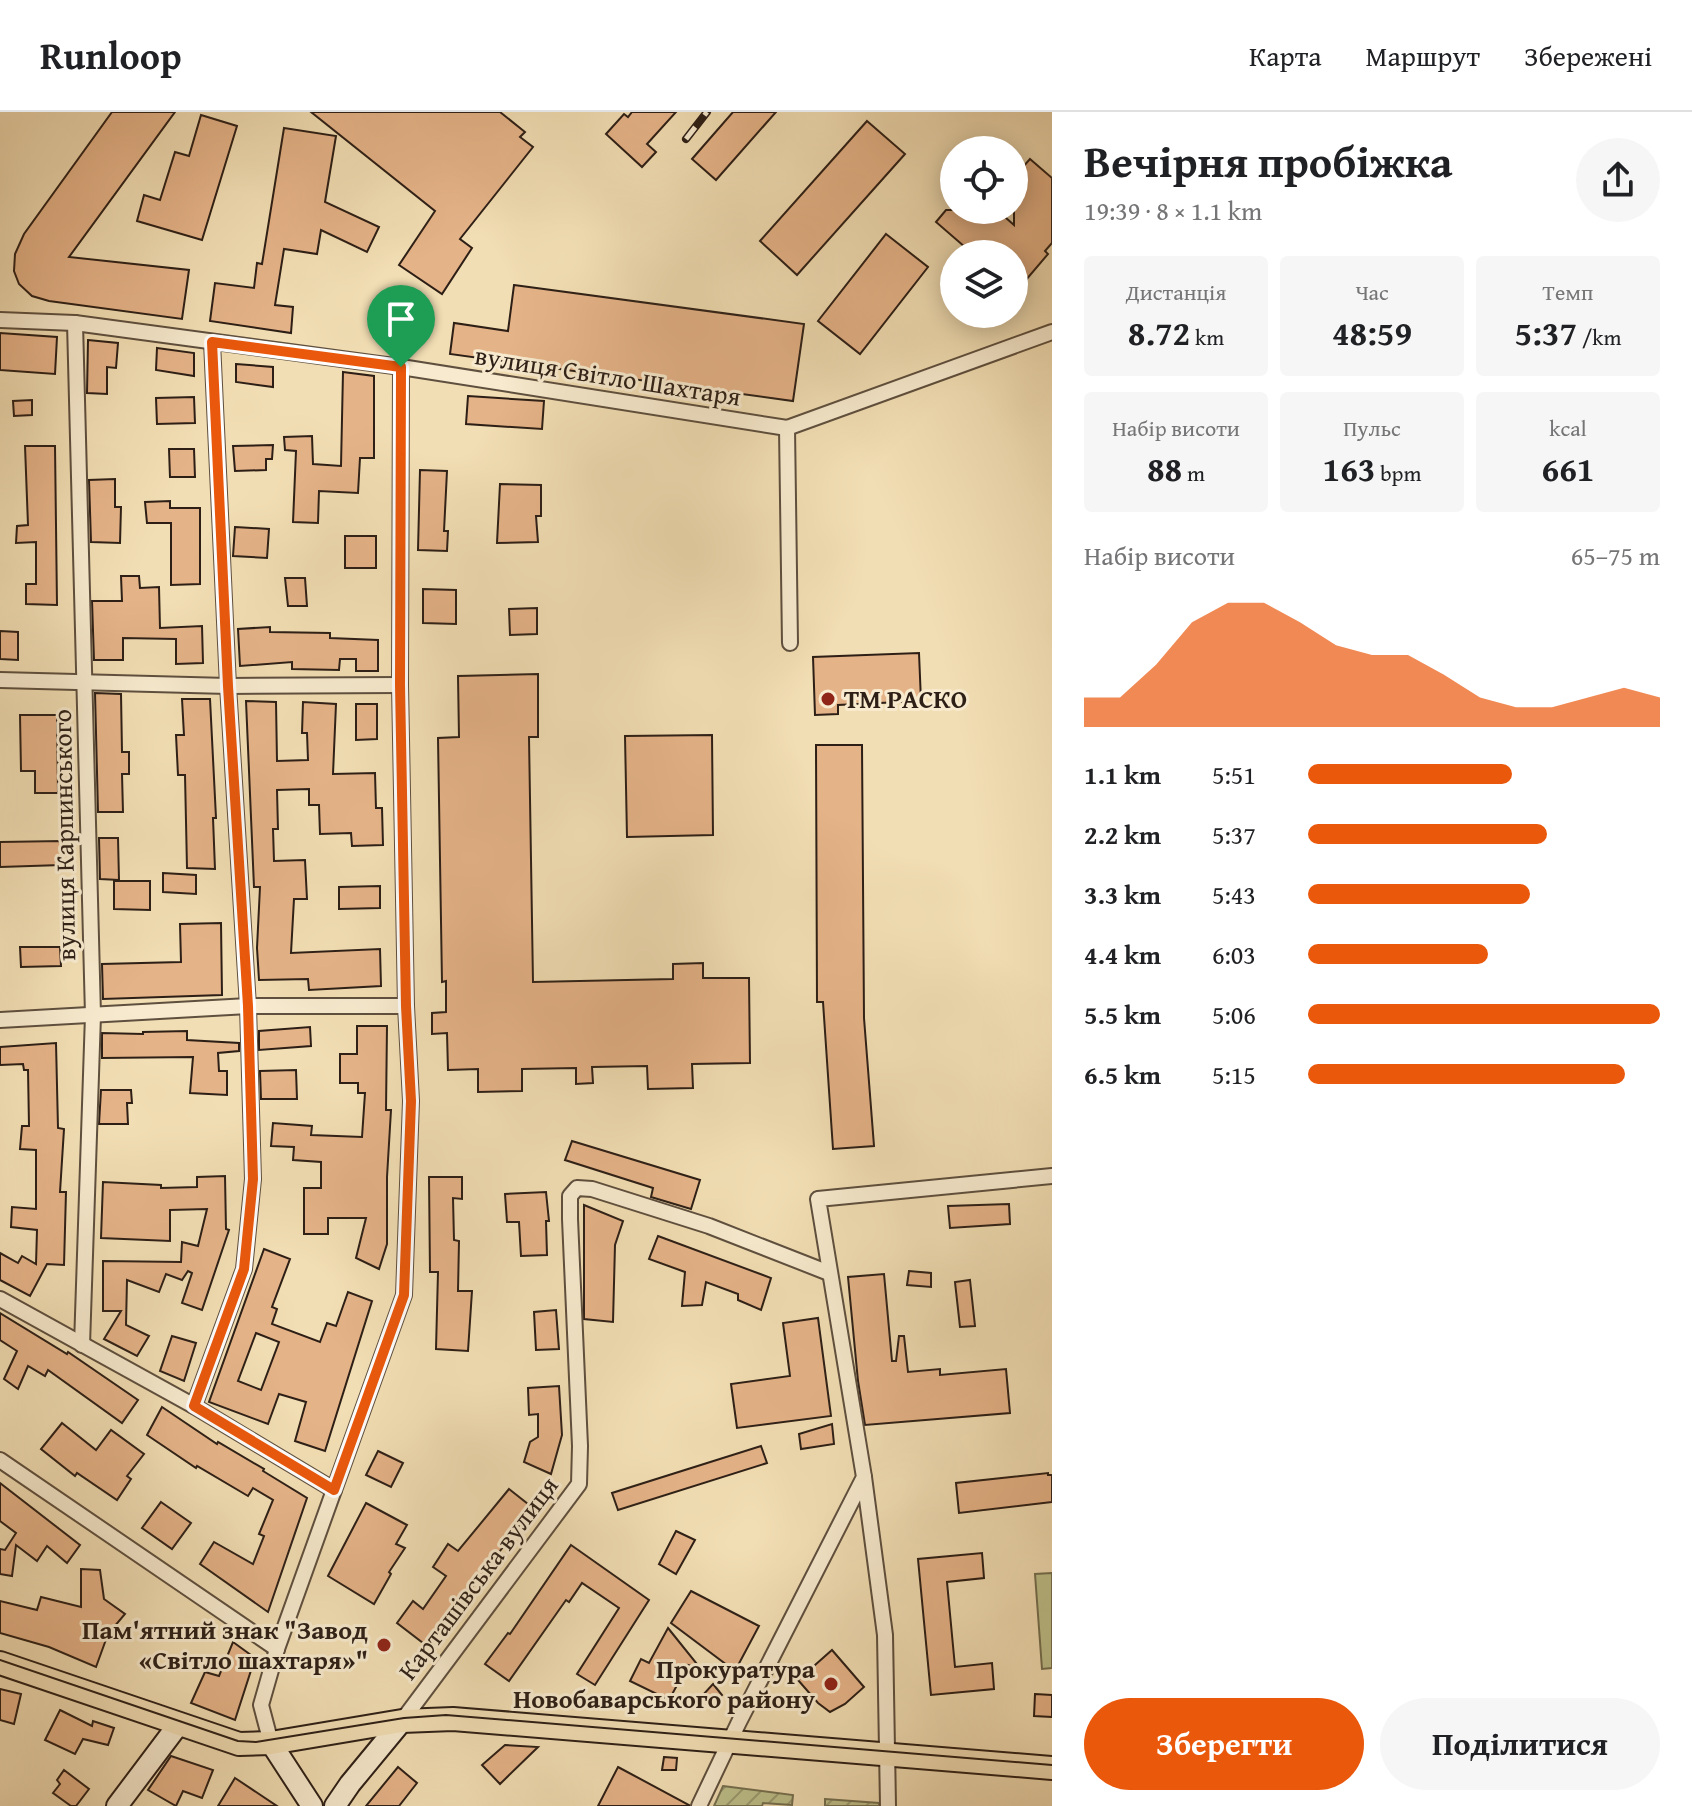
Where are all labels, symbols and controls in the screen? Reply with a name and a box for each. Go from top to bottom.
text: Runloop [40,27,182,83]
text: Карта [1249,35,1322,76]
text: Маршрут [1366,35,1480,76]
text: Збережені [1524,35,1652,76]
text: Вечірня пробіжка [1084,129,1453,193]
map controls [940,136,1028,328]
button: locate [940,136,1028,224]
button: share [1576,138,1660,222]
text: 19:39 · 8 × 1.1 km [1084,191,1262,230]
button: layers [940,240,1028,328]
text: Дистанція [1126,276,1226,308]
text: Час [1355,276,1389,308]
text: Темп [1543,276,1593,308]
pin [367,285,435,367]
icon: arrive [379,297,423,341]
text: 8.72 [1128,308,1190,357]
text: 48:59 [1332,308,1412,357]
text: 5:37 [1515,308,1577,357]
text: km [1190,321,1224,353]
text: /km [1577,321,1621,353]
street label: вулиця Світло Шахтаря [472,335,744,416]
text: Набір висоти [1112,412,1240,444]
text: Пульс [1343,412,1401,444]
text: kcal [1549,412,1587,444]
text: 88 [1147,444,1182,493]
text: 163 [1323,444,1375,493]
text: 661 [1542,444,1594,493]
text: m [1182,457,1205,489]
text: bpm [1375,457,1421,489]
text: Набір висоти [1084,536,1235,575]
text: 65–75 m [1571,536,1660,575]
place label: ТМ РАСКО [844,679,967,718]
marker: ТМ РАСКО [819,690,837,708]
street label: вулиця Карпинського [42,709,85,961]
text: 1.1 km [1084,755,1161,794]
text: 5:51 [1212,755,1256,794]
text: 2.2 km [1084,815,1161,854]
text: 5:37 [1212,815,1256,854]
text: 3.3 km [1084,875,1161,914]
text: 5:43 [1212,875,1256,914]
text: 4.4 km [1084,935,1161,974]
text: 6:03 [1212,935,1256,974]
text: 5.5 km [1084,995,1161,1034]
text: 5:06 [1212,995,1256,1034]
text: 6.5 km [1084,1055,1161,1094]
text: 5:15 [1212,1055,1256,1094]
street label: Карташівська вулиця [388,1468,567,1688]
place label: Пам'ятний знак "Завод «Світло шахтаря»" [82,1610,368,1679]
marker: Пам'ятний знак "Завод «Світло шахтаря»" [375,1636,393,1654]
place label: Прокуратура Новобаварського району [513,1649,816,1718]
marker: Прокуратура Новобаварського району [822,1675,840,1693]
button: Зберегти [1084,1698,1364,1790]
button: Поділитися [1380,1698,1660,1790]

